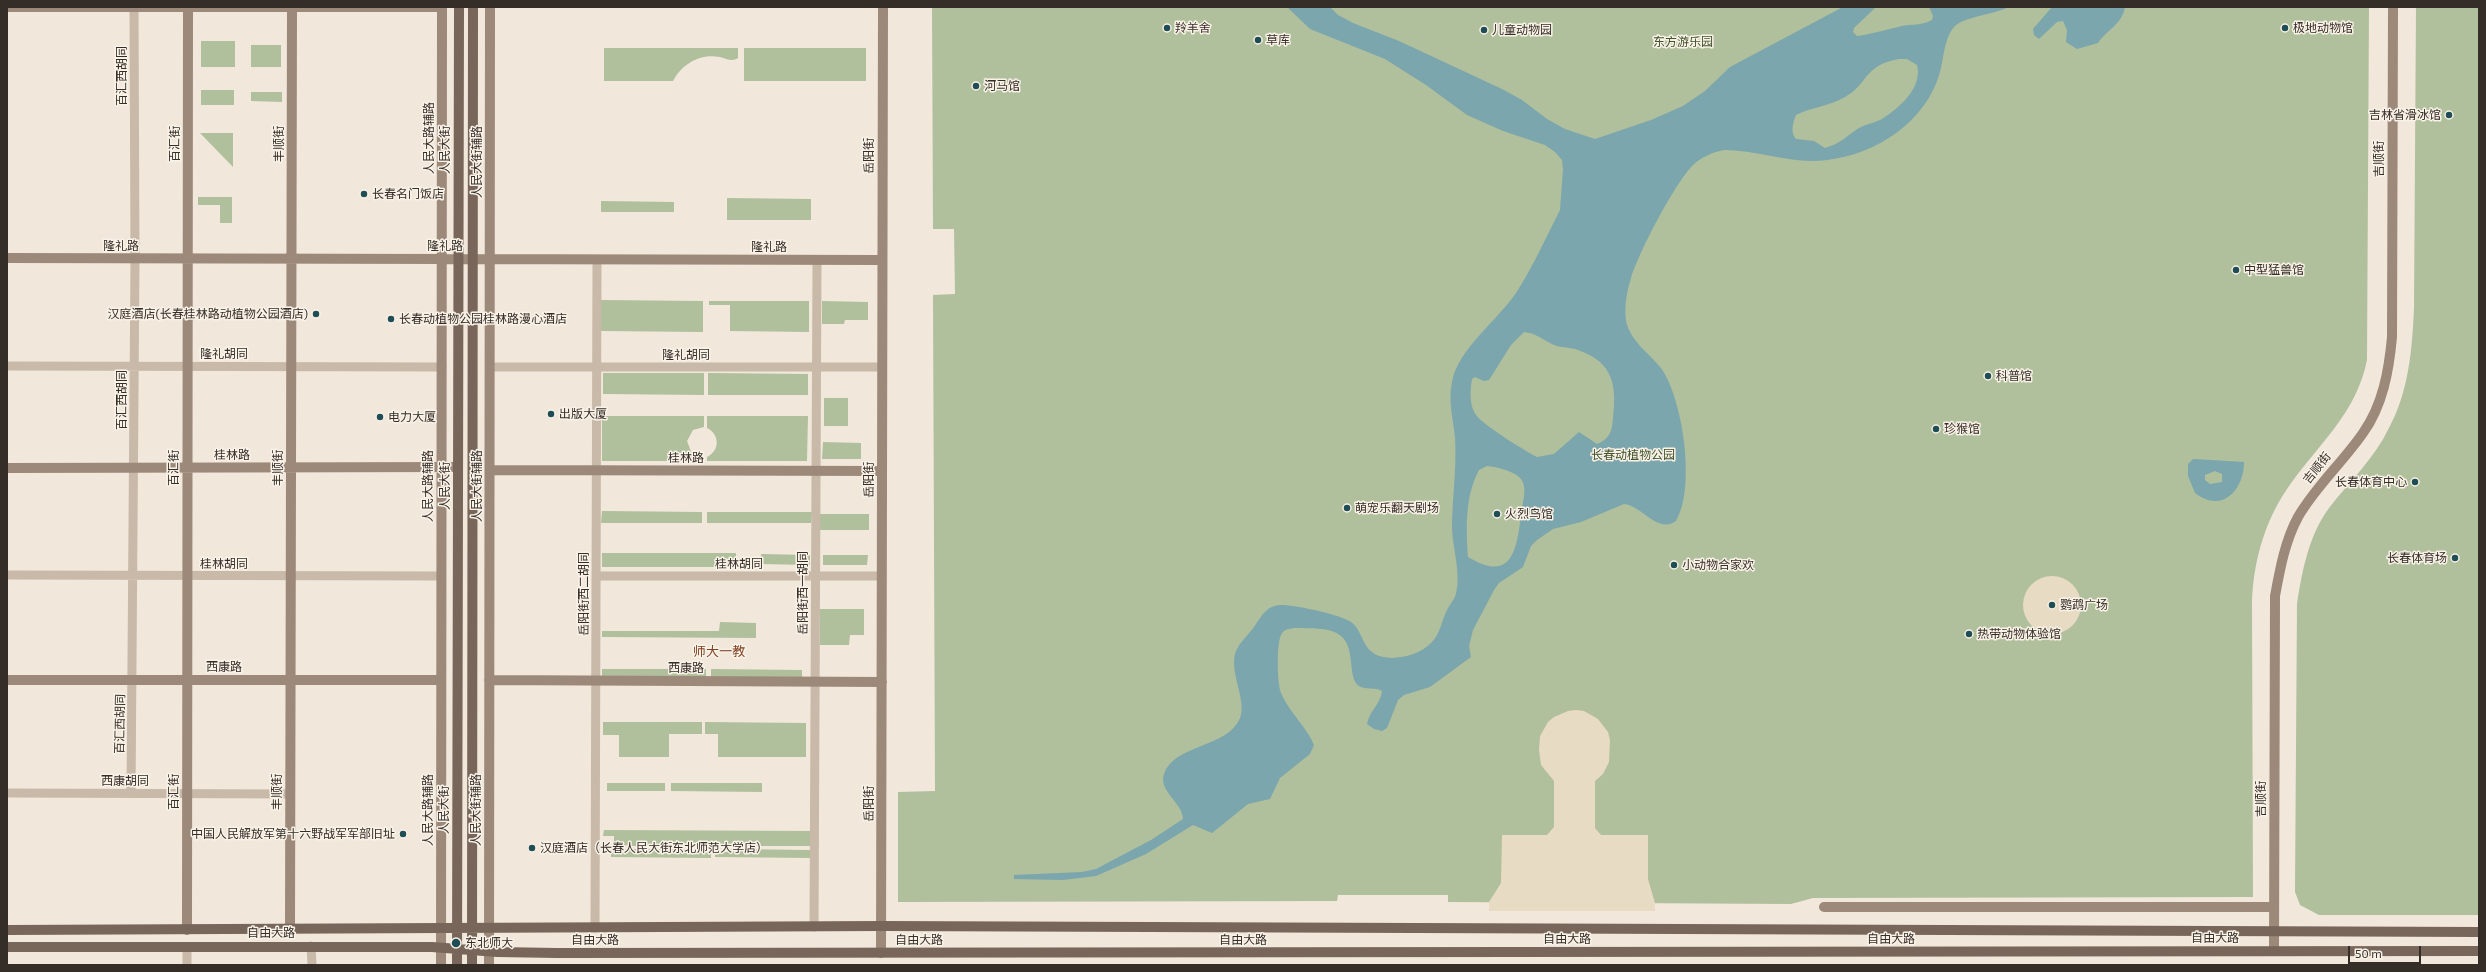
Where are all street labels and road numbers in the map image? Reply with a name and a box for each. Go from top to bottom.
street label: 百汇西胡同 [115,46,129,106]
street label: 人民大路辅路 [422,102,436,174]
street label: 百汇街 [168,126,182,162]
street label: 丰顺街 [272,126,286,162]
street label: 人民大街 [438,126,452,174]
street label: 人民大街辅路 [470,126,484,198]
street label: 岳阳街 [862,138,876,174]
street label: 吉顺街 [2372,141,2386,177]
street label: 隆礼路 [103,239,139,253]
street label: 隆礼路 [427,239,463,253]
street label: 隆礼路 [751,240,787,254]
street label: 隆礼胡同 [200,347,248,361]
street label: 隆礼胡同 [662,348,710,362]
street label: 百汇西胡同 [115,370,129,430]
street label: 桂林路 [214,448,250,462]
street label: 吉顺街 [2300,449,2334,487]
street label: 百汇街 [167,450,181,486]
street label: 丰顺街 [271,450,285,486]
street label: 人民大路辅路 [421,450,435,522]
street label: 人民大街辅路 [470,450,484,522]
street label: 桂林路 [668,451,704,465]
street label: 人民大街 [438,462,452,510]
street label: 岳阳街 [862,462,876,498]
street label: 岳阳街西一胡同 [796,551,810,635]
street label: 岳阳街西二胡同 [577,552,591,636]
street label: 桂林胡同 [200,557,248,571]
street label: 桂林胡同 [715,557,763,571]
street label: 西康路 [206,660,242,674]
street label: 西康路 [668,661,704,675]
street label: 百汇西胡同 [112,694,128,754]
street label: 西康胡同 [101,774,149,788]
street label: 百汇街 [167,774,181,810]
street label: 丰顺街 [270,774,284,810]
street label: 人民大路辅路 [421,774,435,846]
street label: 人民大街辅路 [469,774,483,846]
street label: 吉顺街 [2254,781,2268,817]
street label: 人民大街 [437,786,451,834]
street label: 岳阳街 [862,786,876,822]
street label: 自由大路 [247,926,295,940]
street label: 自由大路 [2191,931,2239,945]
street label: 自由大路 [1543,932,1591,946]
street label: 自由大路 [1867,932,1915,946]
street label: 自由大路 [571,933,619,947]
street label: 自由大路 [895,933,943,947]
street label: 自由大路 [1219,933,1267,947]

